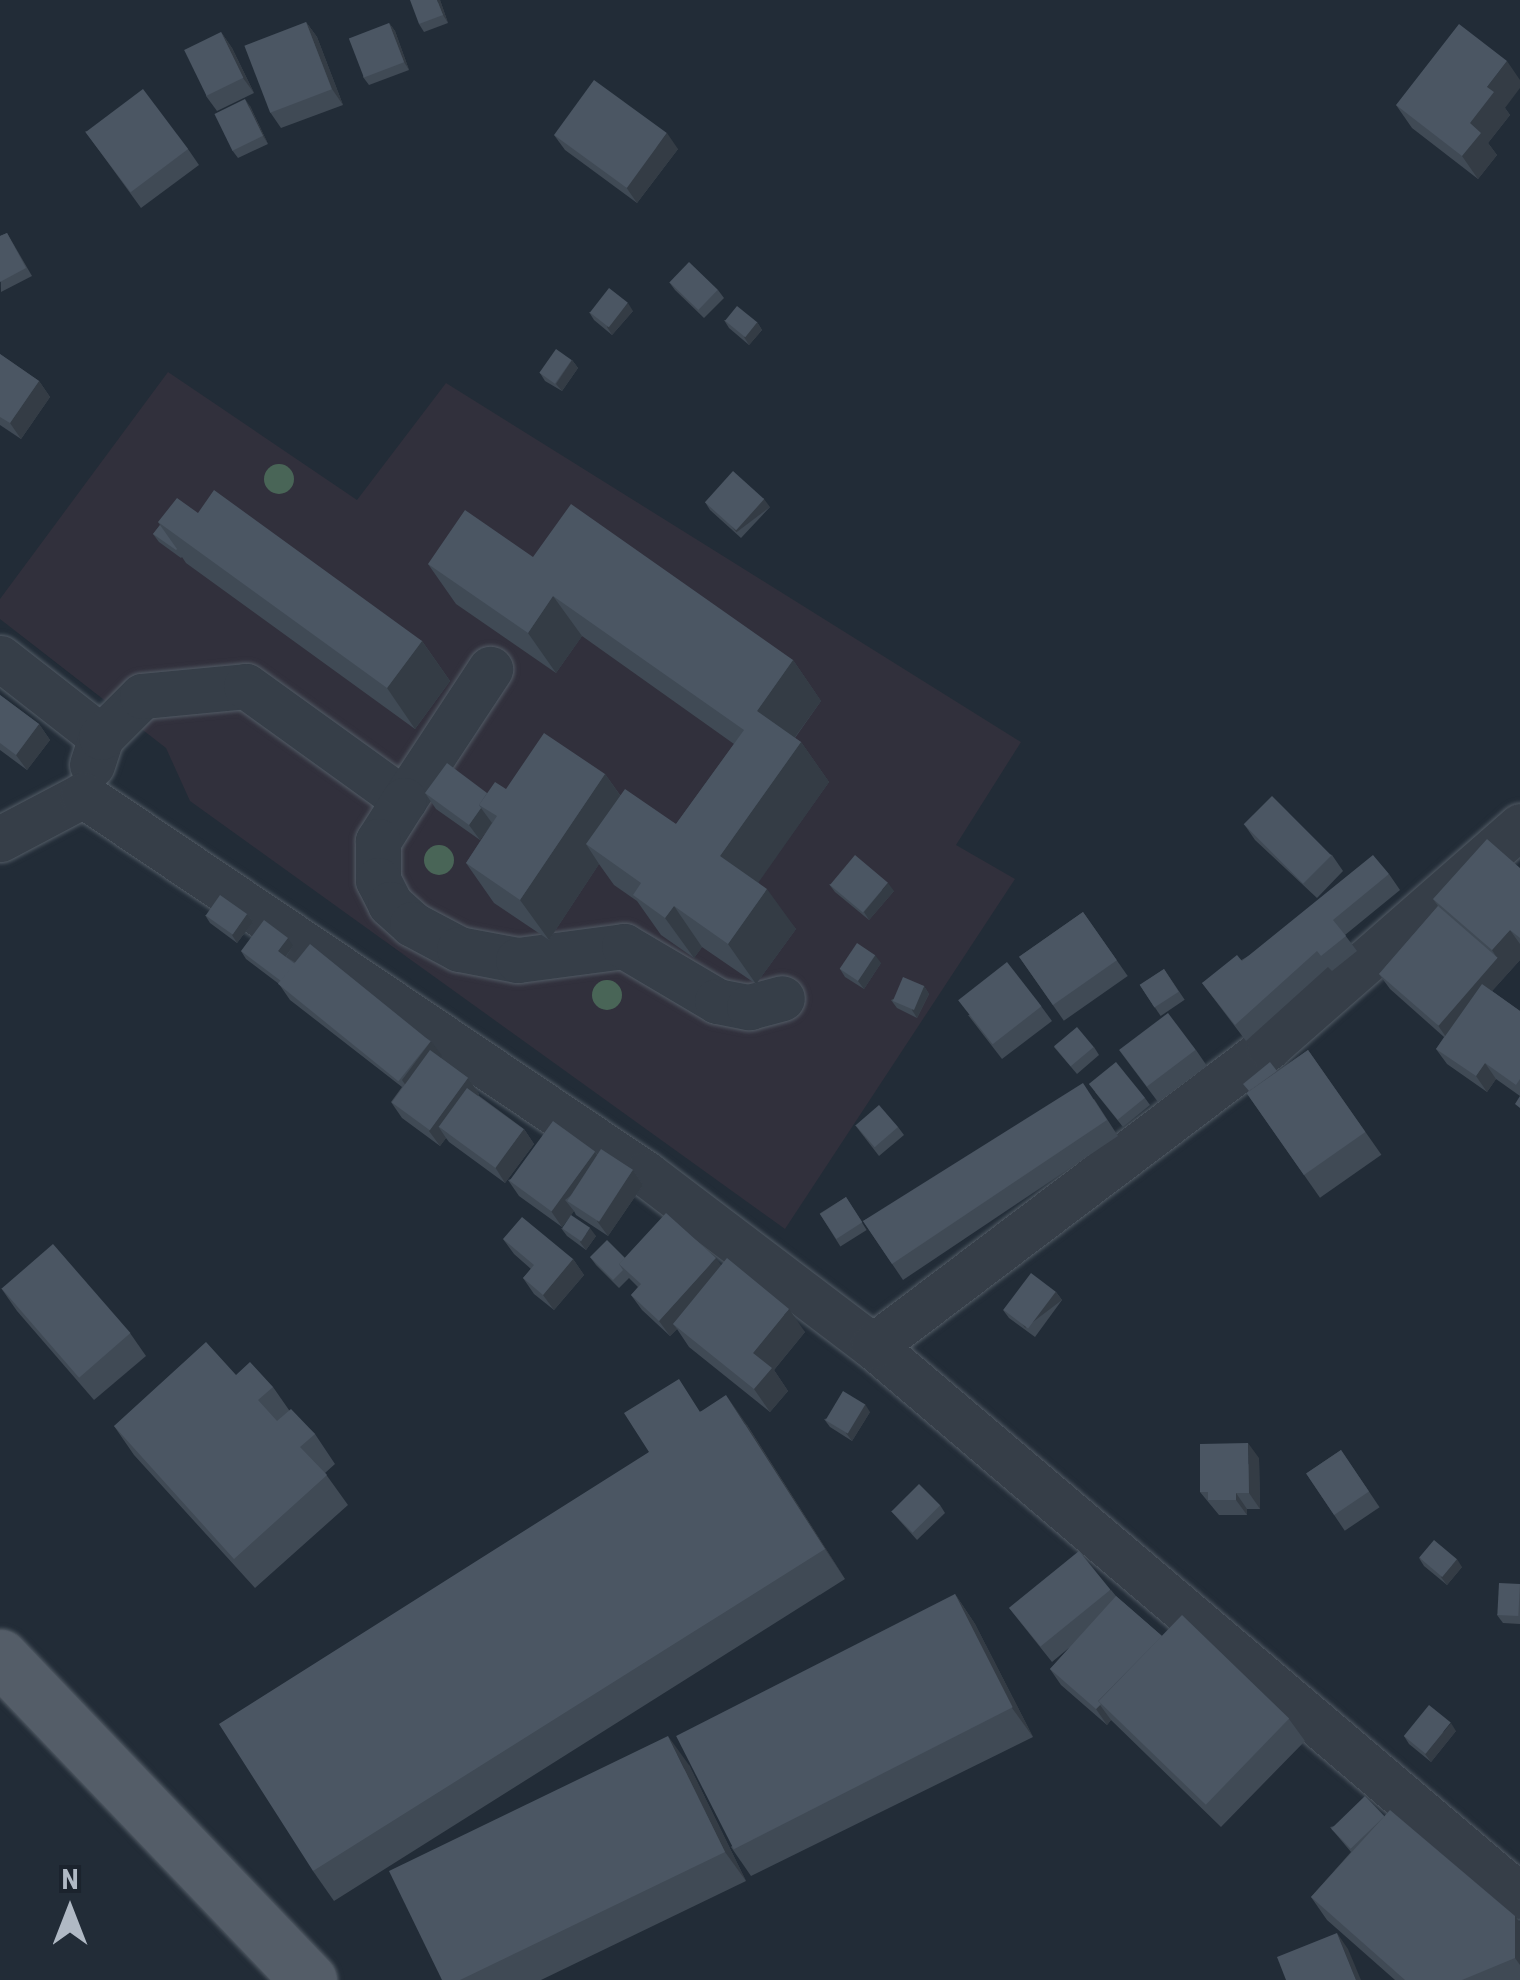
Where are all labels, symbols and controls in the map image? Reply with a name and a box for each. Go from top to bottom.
north arrow [20,1860,120,1960]
text: N [61,1863,79,1896]

